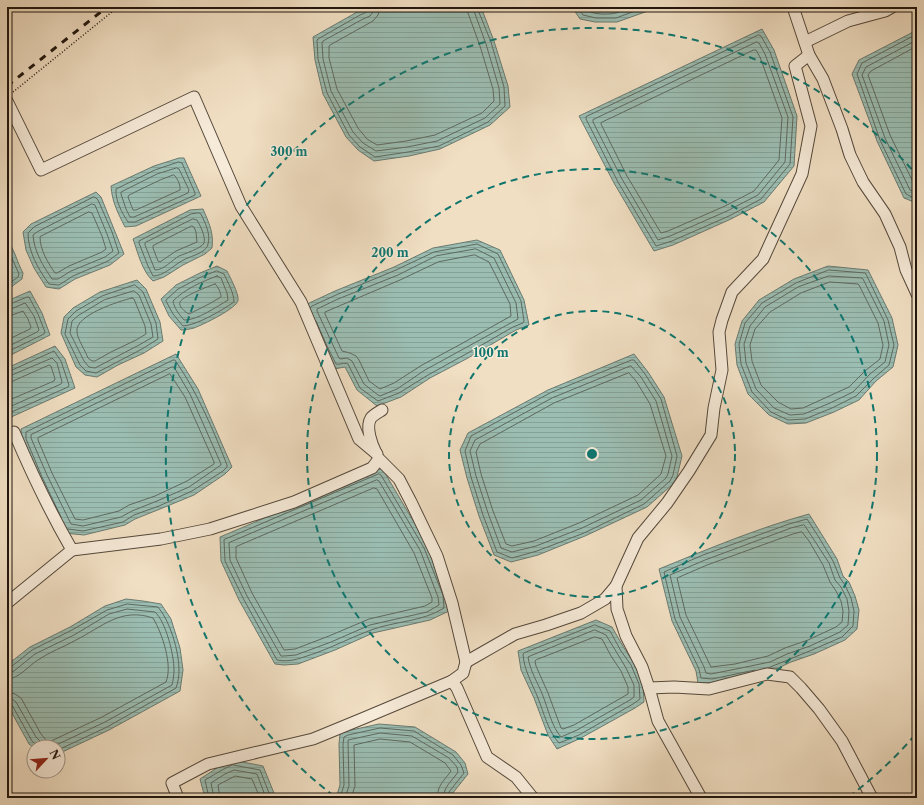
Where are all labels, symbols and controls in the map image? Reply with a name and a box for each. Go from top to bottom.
text: 300 m [270,144,308,159]
text: 200 m [371,245,409,260]
text: 100 m [473,345,509,360]
centre of rings [585,447,599,461]
north arrow [26,739,66,779]
text: N [47,747,64,762]

